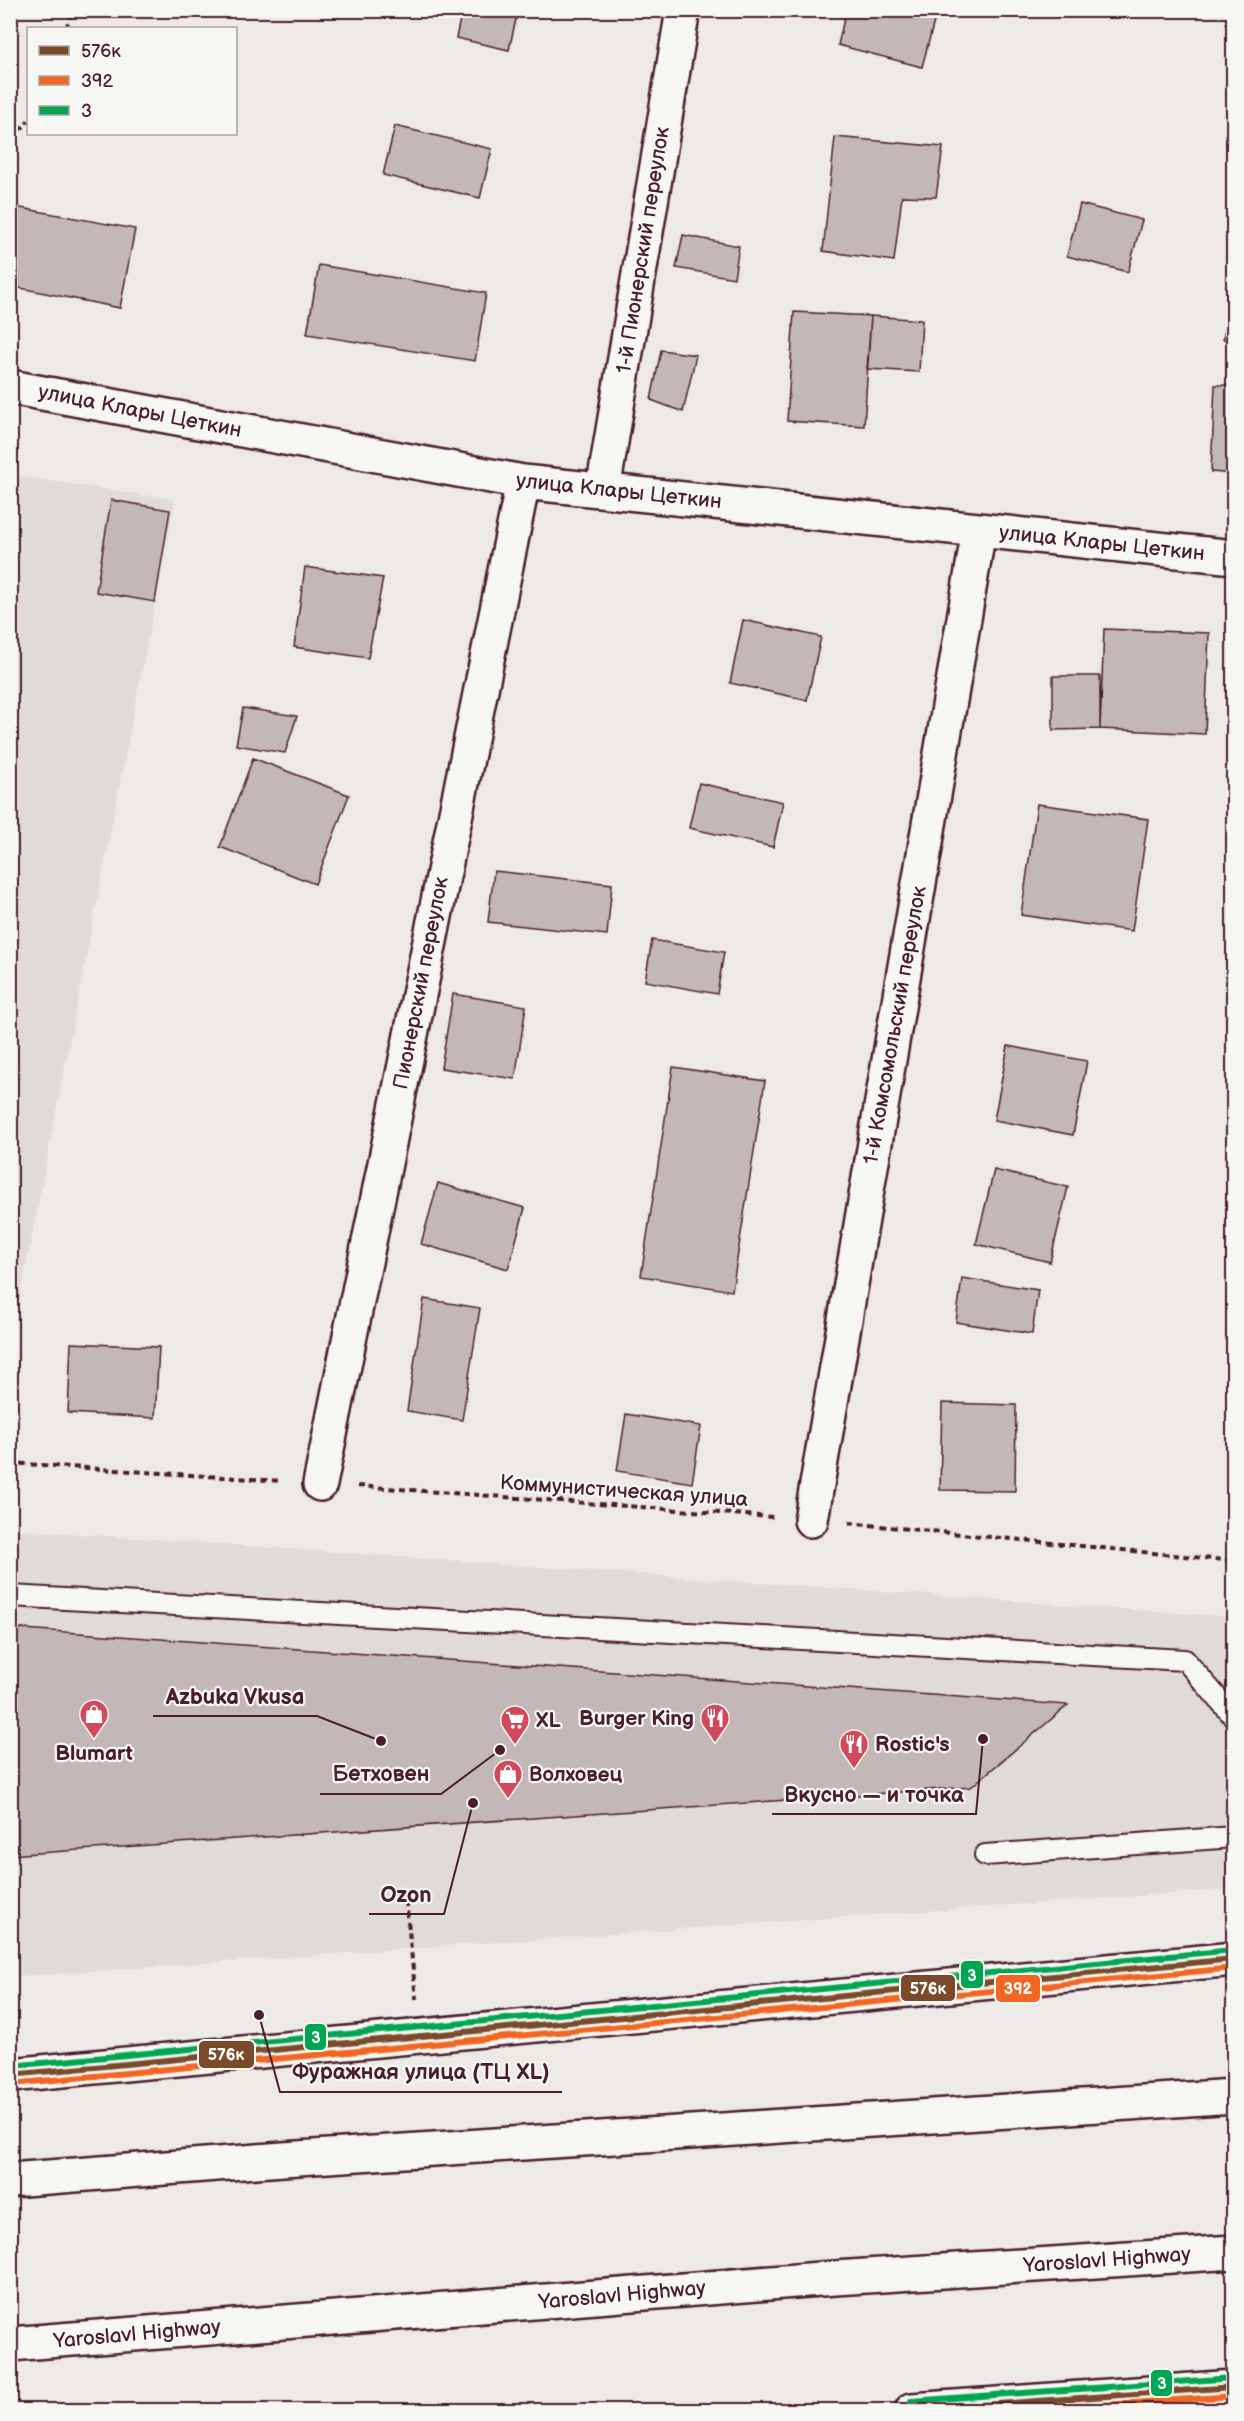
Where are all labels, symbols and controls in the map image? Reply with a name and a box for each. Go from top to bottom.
legend [27,27,237,135]
text: 576к [81,41,121,62]
text: 392 [81,71,113,92]
text: 3 [81,101,92,122]
street label: 1-й Пионерский переулок [611,125,675,375]
street label: улица Клары Цеткин [36,379,244,443]
street label: улица Клары Цеткин [515,468,723,514]
street label: улица Клары Цеткин [998,520,1206,566]
street label: Пионерский переулок [388,875,454,1091]
street label: 1-й Комсомольский переулок [858,884,932,1166]
street label: Коммунистическая улица [499,1470,750,1512]
callout: Azbuka Vkusa [153,1676,317,1716]
text: Azbuka Vkusa [165,1684,304,1711]
shop icon: Blumart [78,1698,110,1740]
restaurant icon: Burger King [699,1702,731,1744]
supermarket icon: XL [499,1704,531,1746]
place label: Burger King [579,1706,694,1731]
place label: XL [536,1708,561,1733]
restaurant icon: Rostic's [838,1728,870,1770]
place label: Rostic's [875,1732,950,1757]
place label: Blumart [55,1741,133,1766]
callout: Бетховен [320,1754,441,1794]
shop icon: Волховец [492,1758,524,1800]
text: Бетховен [333,1761,429,1788]
place label: Волховец [529,1762,622,1787]
callout: Вкусно — и точка [772,1774,976,1814]
text: Вкусно — и точка [784,1782,964,1809]
callout: Ozon [369,1874,444,1914]
text: Ozon [380,1882,432,1909]
line badge: 3 [960,1960,984,1989]
text: 3 [967,1967,977,1986]
line badge: 576к [900,1974,956,2002]
line badge: 392 [995,1974,1041,2003]
text: 576к [910,1980,946,1999]
text: 392 [1004,1980,1033,1999]
line badge: 3 [304,2023,327,2051]
text: 3 [311,2029,321,2048]
line badge: 576к [198,2040,255,2069]
text: 576к [208,2046,244,2065]
callout: Фуражная улица (ТЦ XL) [280,2052,562,2092]
text: Фуражная улица (ТЦ XL) [292,2059,550,2086]
street label: Yaroslavl Highway [1021,2242,1192,2278]
street label: Yaroslavl Highway [536,2275,707,2315]
street label: Yaroslavl Highway [51,2314,222,2354]
line badge: 3 [1150,2369,1173,2397]
text: 3 [1157,2375,1167,2394]

